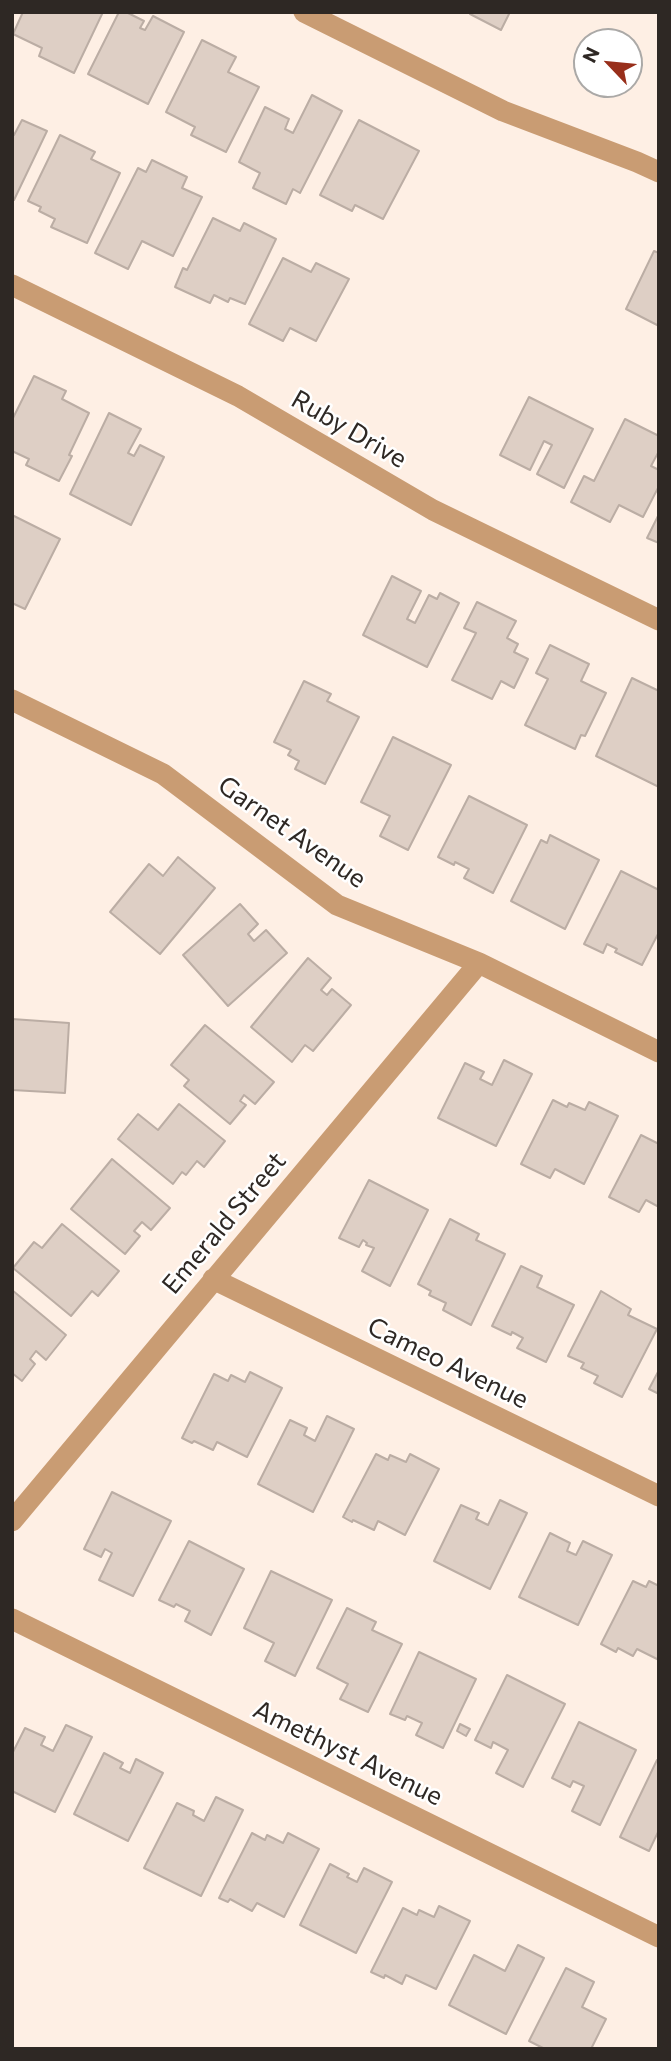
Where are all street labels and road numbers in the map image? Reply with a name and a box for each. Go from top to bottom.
street label: Ruby Drive [286,383,412,475]
street label: Garnet Avenue [212,769,372,895]
street label: Emerald Street [156,1146,292,1300]
street label: Cameo Avenue [363,1311,533,1415]
street label: Amethyst Avenue [248,1694,448,1812]

